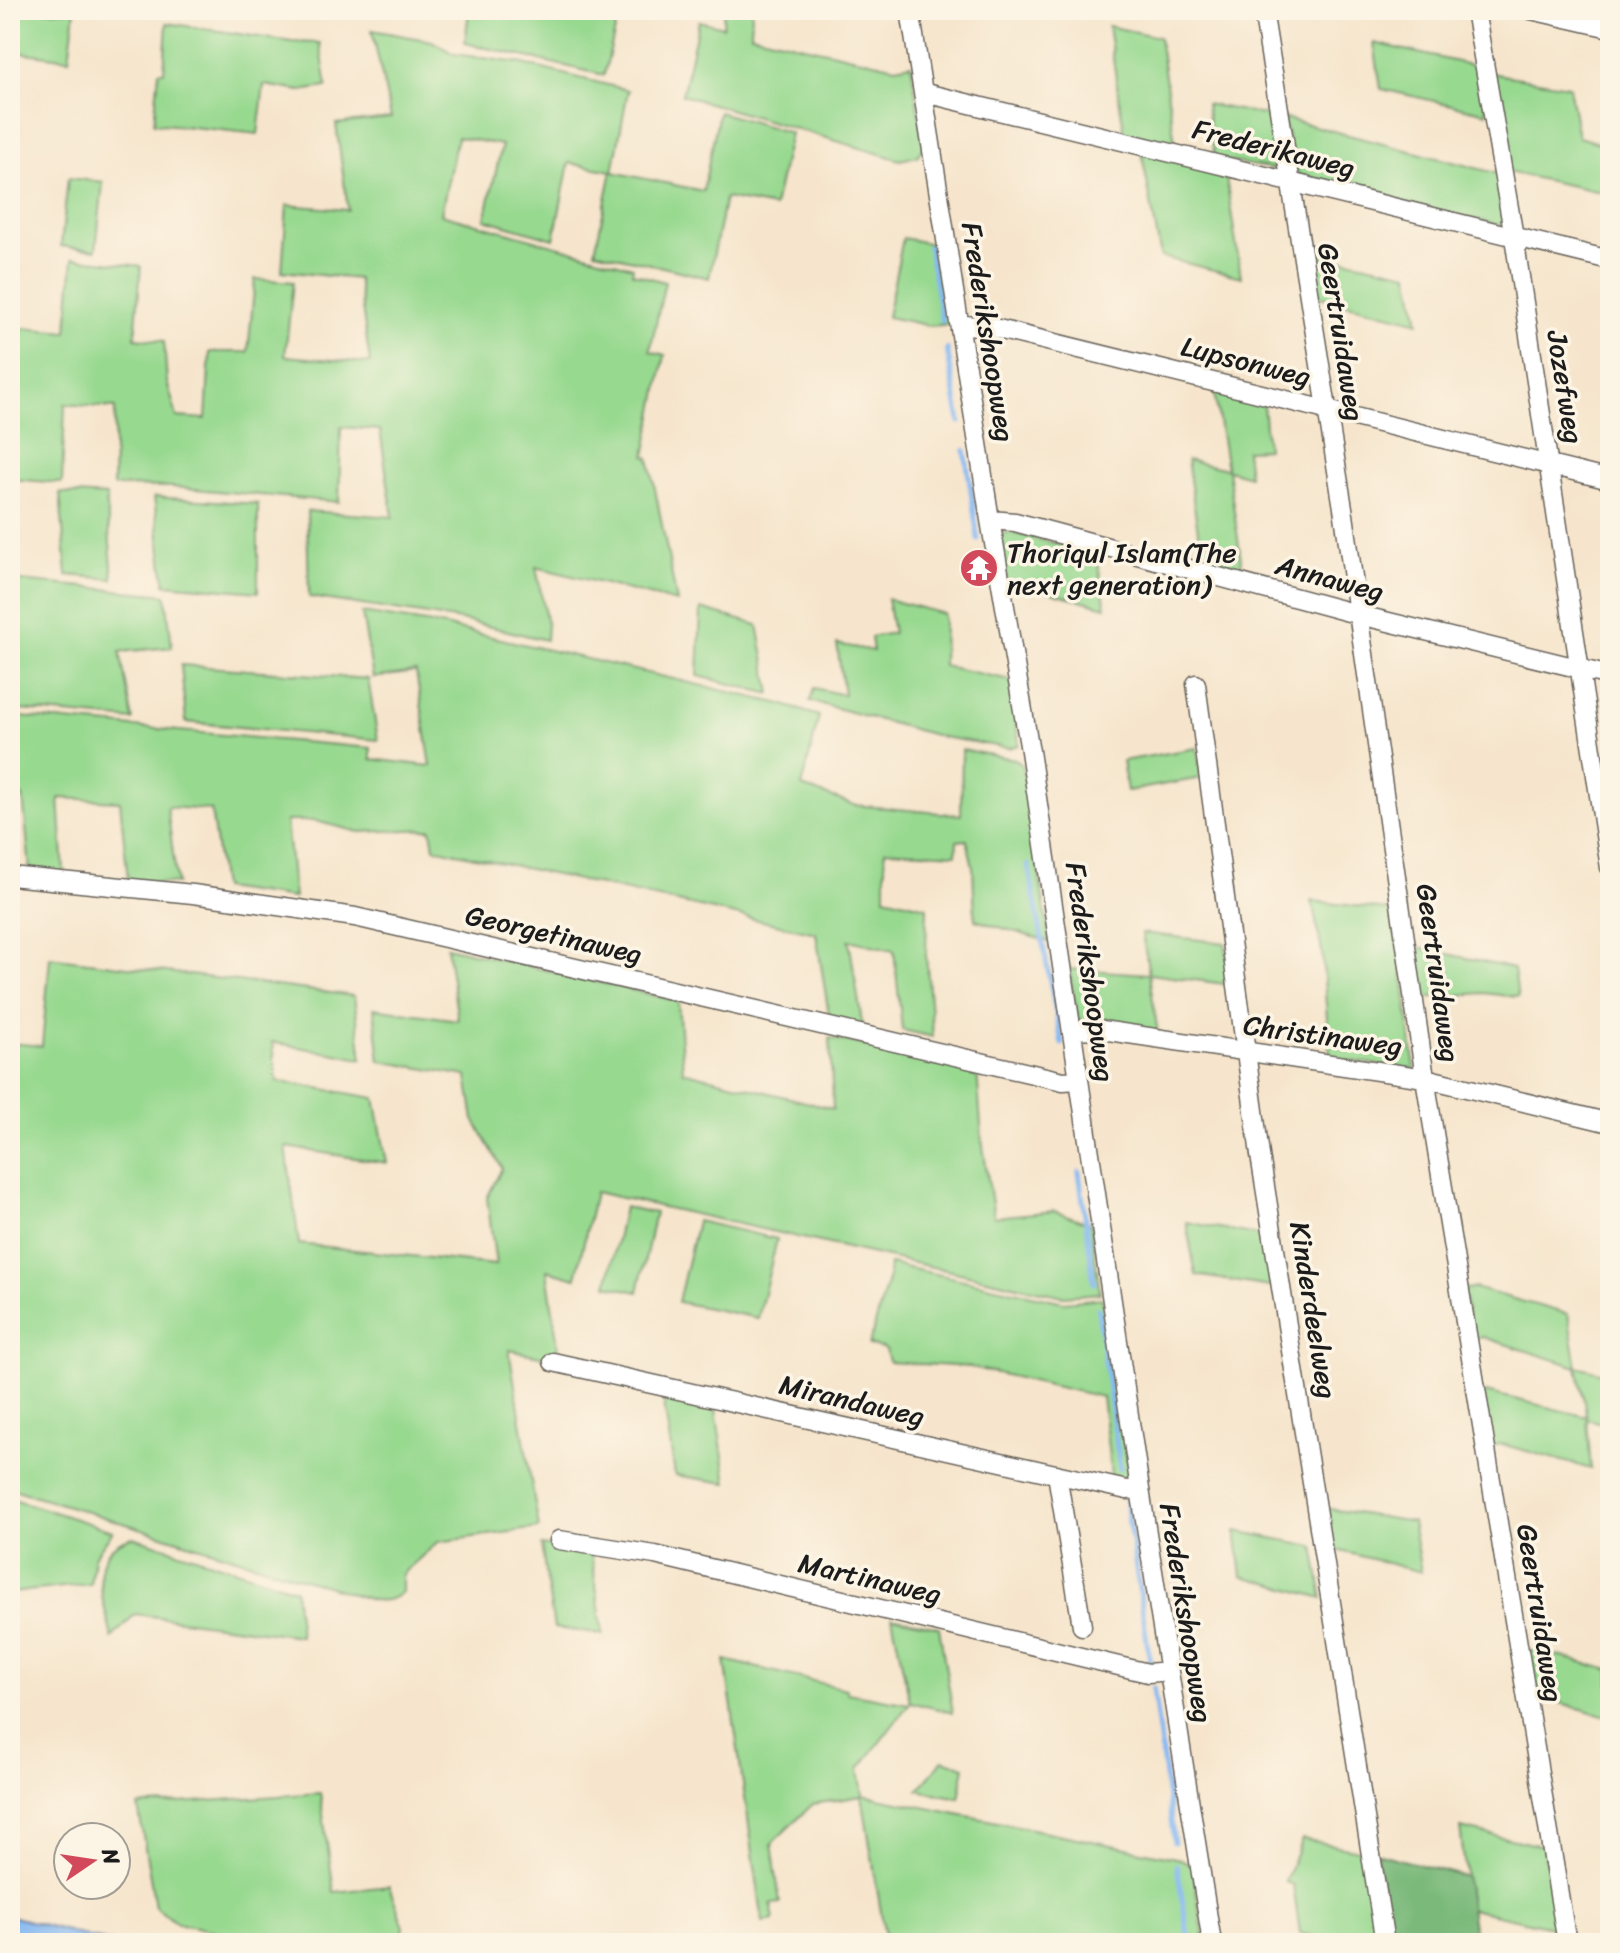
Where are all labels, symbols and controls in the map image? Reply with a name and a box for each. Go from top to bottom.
street label: Frederikaweg [1187,105,1360,192]
street label: Frederikshoopweg [947,219,1030,446]
street label: Geertruidaweg [1303,239,1380,425]
street label: Lupsonweg [1176,322,1316,401]
street label: Jozefweg [1532,326,1599,447]
place label: Thoriqul Islam(The next generation) [1007,528,1237,609]
street label: Annaweg [1269,540,1390,616]
temple icon: Thoriqul Islam(The next generation) [958,547,1000,589]
street label: Frederikshoopweg [1051,859,1130,1085]
street label: Geertruidaweg [1402,881,1475,1066]
street label: Georgetinaweg [461,890,647,979]
street label: Christinaweg [1240,1000,1405,1071]
street label: Kinderdeelweg [1275,1218,1352,1402]
street label: Mirandaweg [774,1360,929,1441]
street label: Frederikshoopweg [1145,1500,1228,1727]
street label: Geertruidaweg [1502,1520,1579,1706]
street label: Martinaweg [793,1538,946,1619]
north arrow [52,1821,132,1901]
text: N [90,1844,132,1869]

